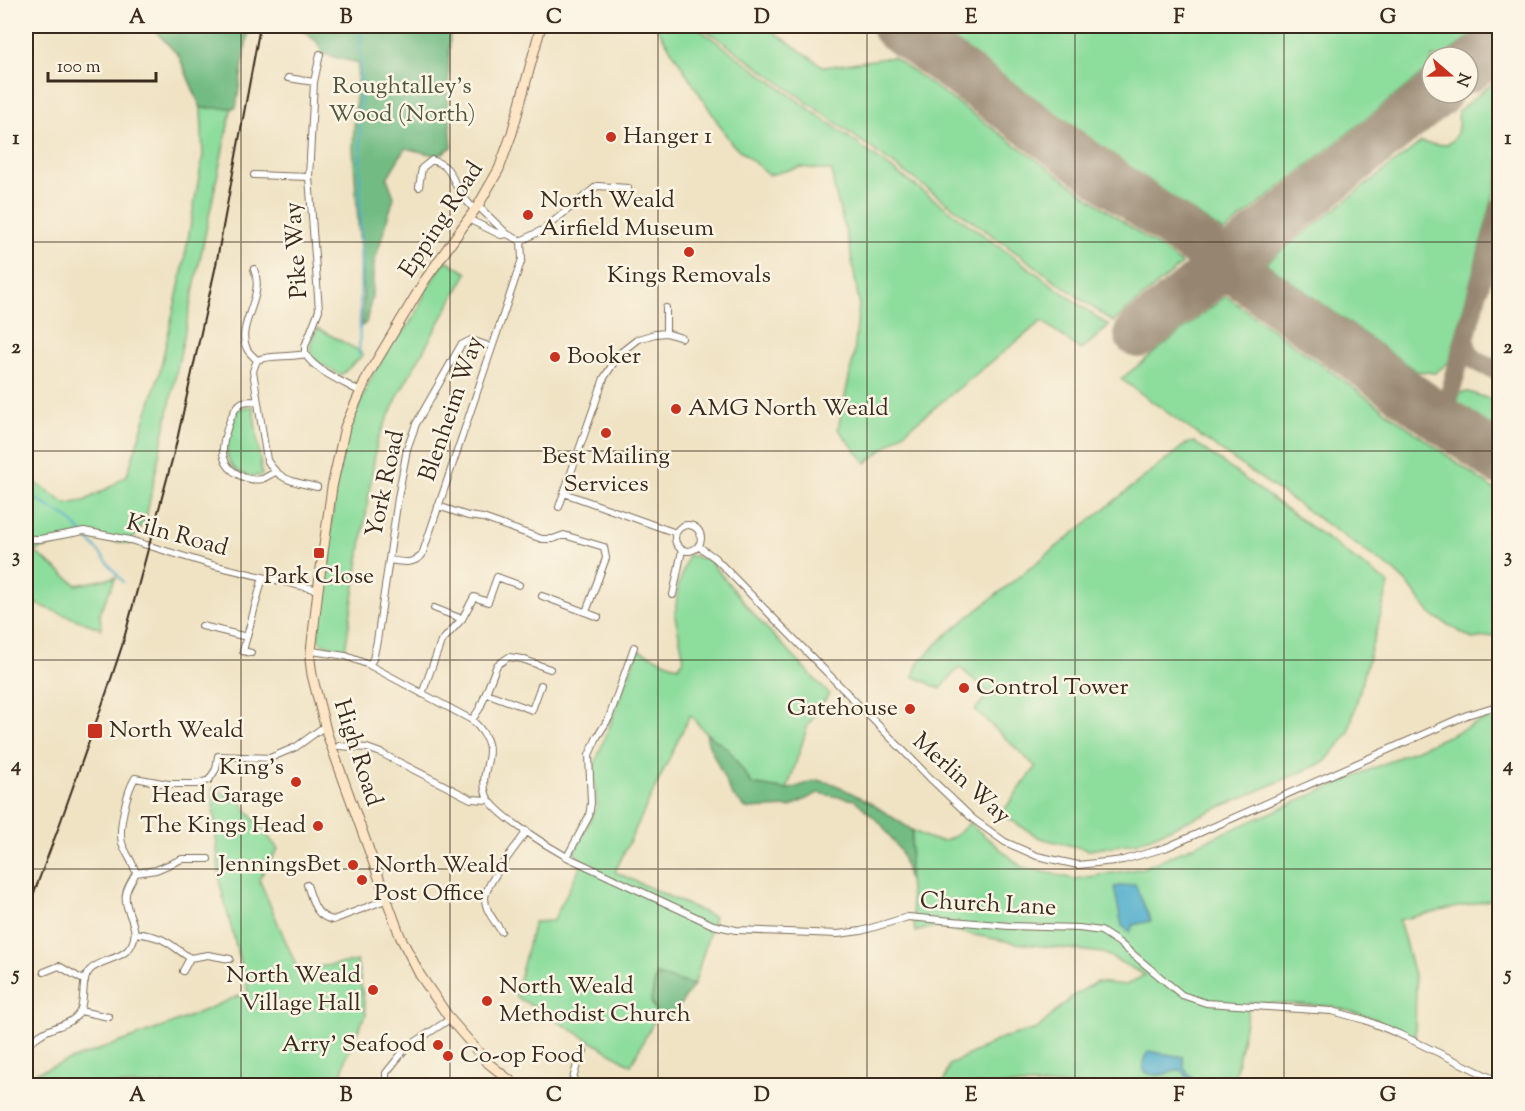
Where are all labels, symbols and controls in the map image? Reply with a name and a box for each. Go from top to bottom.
text: A [129,4,146,33]
text: B [340,4,353,33]
text: C [546,4,562,33]
text: D [754,4,770,33]
text: E [965,4,978,33]
text: F [1173,4,1185,33]
text: G [1380,4,1397,33]
scale bar [48,45,156,83]
north arrow [1420,45,1480,105]
text: 100 m [57,55,101,81]
text: N [1449,69,1475,89]
park label: Roughtalley's Wood (North) [329,70,475,132]
place label: Hanger 1 [623,120,712,154]
text: 1 [13,125,20,154]
text: 1 [1505,125,1512,154]
marker: Hanger 1 [604,130,618,144]
street label: Epping Road [392,155,493,285]
place label: North Weald Airfield Museum [540,184,714,246]
street label: Pike Way [277,200,317,300]
marker: North Weald Airfield Museum [521,208,535,222]
marker: Kings Removals [682,245,696,259]
place label: Kings Removals [607,259,771,293]
street label: Blenheim Way [411,332,493,486]
text: 2 [11,334,21,363]
text: 2 [1503,334,1513,363]
place label: Booker [567,340,641,374]
marker: Booker [548,350,562,364]
place label: AMG North Weald [688,392,889,426]
marker: AMG North Weald [669,402,683,416]
marker: Best Mailing Services [599,426,613,440]
street label: York Road [358,427,414,541]
place label: Best Mailing Services [542,440,670,502]
street label: Kiln Road [122,506,232,566]
text: 3 [12,543,20,572]
text: 3 [1504,543,1512,572]
marker: Park Close [312,546,326,560]
place label: Park Close [264,560,374,594]
place label: Control Tower [976,671,1128,705]
marker: Control Tower [957,681,971,695]
place label: Gatehouse [787,692,898,726]
street label: High Road [324,695,390,811]
marker: Gatehouse [903,702,917,716]
place label: North Weald [109,714,244,748]
marker: North Weald [86,722,104,740]
street label: Merlin Way [904,725,1018,833]
place label: King's Head Garage [152,751,284,813]
text: 4 [10,752,21,781]
text: 4 [1502,752,1513,781]
marker: King's Head Garage [289,775,303,789]
place label: The Kings Head [140,809,306,843]
marker: The Kings Head [311,819,325,833]
place label: JenningsBet [216,848,341,882]
place label: North Weald Post Office [374,849,509,911]
marker: JenningsBet [346,858,360,872]
marker: North Weald Post Office [355,873,369,887]
street label: Church Lane [919,884,1057,926]
place label: North Weald Village Hall [226,959,361,1021]
text: 5 [11,961,20,990]
text: 5 [1503,961,1512,990]
place label: North Weald Methodist Church [499,970,691,1032]
marker: North Weald Village Hall [366,983,380,997]
marker: North Weald Methodist Church [480,994,494,1008]
place label: Arry' Seafood [281,1028,426,1062]
marker: Arry' Seafood [431,1038,445,1052]
place label: Co-op Food [460,1039,584,1073]
marker: Co-op Food [441,1049,455,1063]
text: A [129,1082,146,1111]
text: B [340,1082,353,1111]
text: C [546,1082,562,1111]
text: D [754,1082,770,1111]
text: E [965,1082,978,1111]
text: F [1173,1082,1185,1111]
text: G [1380,1082,1397,1111]

